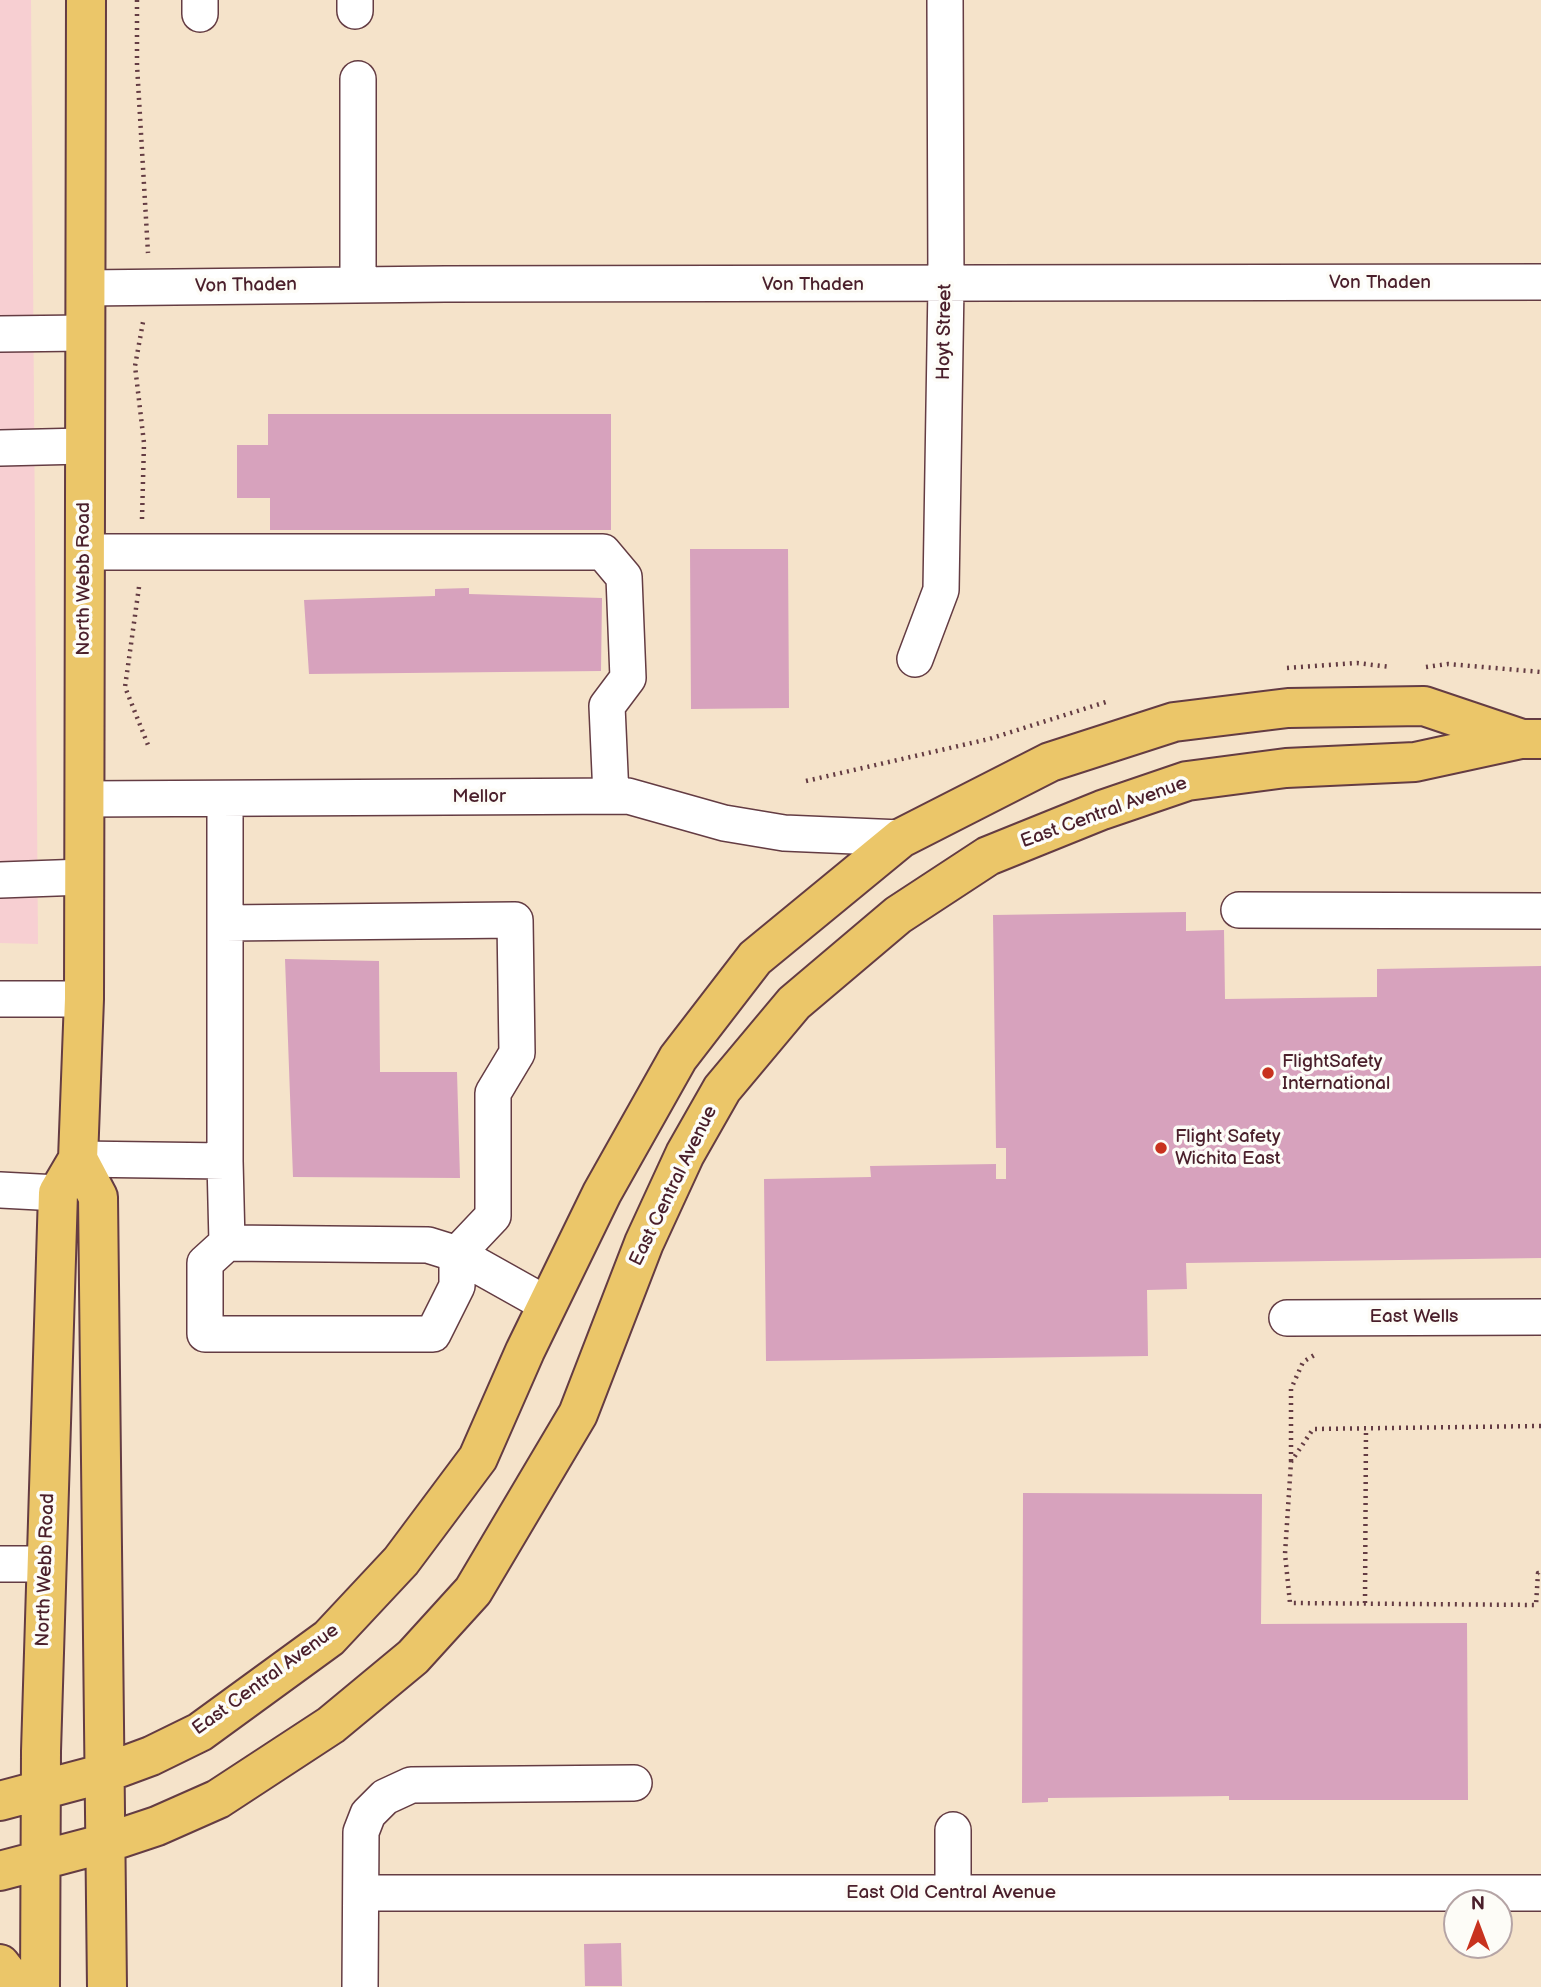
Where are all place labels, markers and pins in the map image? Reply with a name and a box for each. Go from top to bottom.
place label: FlightSafety International [1282,1051,1390,1095]
marker: FlightSafety International [1260,1065,1276,1081]
place label: Flight Safety Wichita East [1175,1126,1281,1170]
marker: Flight Safety Wichita East [1153,1140,1169,1156]

